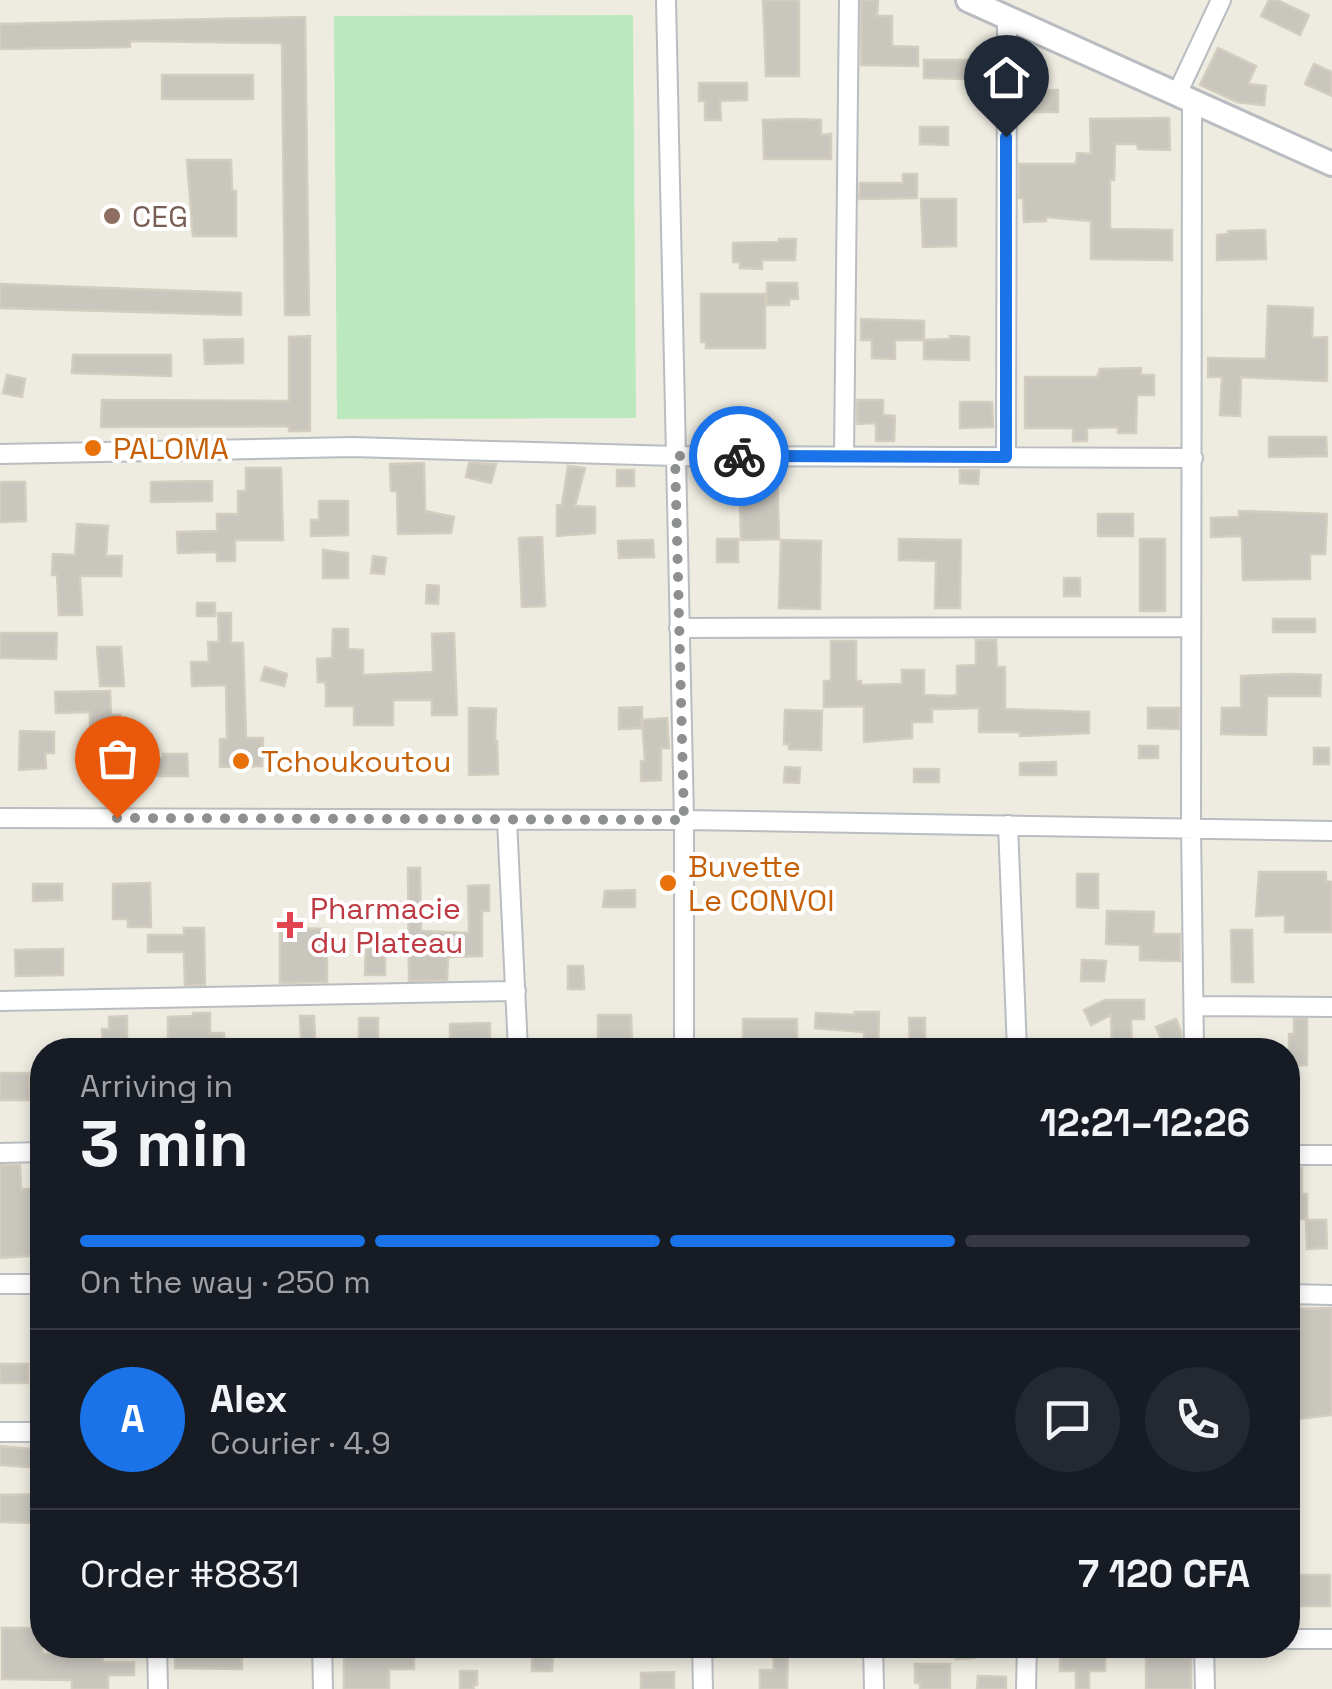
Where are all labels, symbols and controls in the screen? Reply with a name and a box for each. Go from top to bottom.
pin [964,35,1049,138]
icon: home [979,50,1034,105]
place label: CEG [132,197,188,236]
marker: CEG [101,205,123,227]
courier [689,406,789,506]
place label: PALOMA [113,429,229,468]
icon: bike [712,429,767,484]
marker: PALOMA [82,437,104,459]
pin [75,716,160,819]
icon: bag [90,731,145,786]
place label: Tchoukoutou [261,742,451,781]
marker: Tchoukoutou [230,750,252,772]
place label: Buvette Le CONVOI [688,847,835,920]
marker: Buvette Le CONVOI [657,872,679,894]
place label: Pharmacie du Plateau [310,889,463,962]
marker: Pharmacie du Plateau [279,914,301,936]
text: Arriving in [80,1066,233,1106]
text: 12:21–12:26 [1040,1099,1250,1147]
text: 3 min [80,1102,249,1185]
text: On the way · 250 m [80,1262,371,1302]
button: chat [1015,1367,1120,1472]
button: phone [1145,1367,1250,1472]
text: Alex [210,1375,287,1423]
text: A [120,1395,145,1443]
text: Courier · 4.9 [210,1423,391,1463]
text: Order #8831 [80,1550,300,1598]
text: 7 120 CFA [1078,1550,1250,1598]

